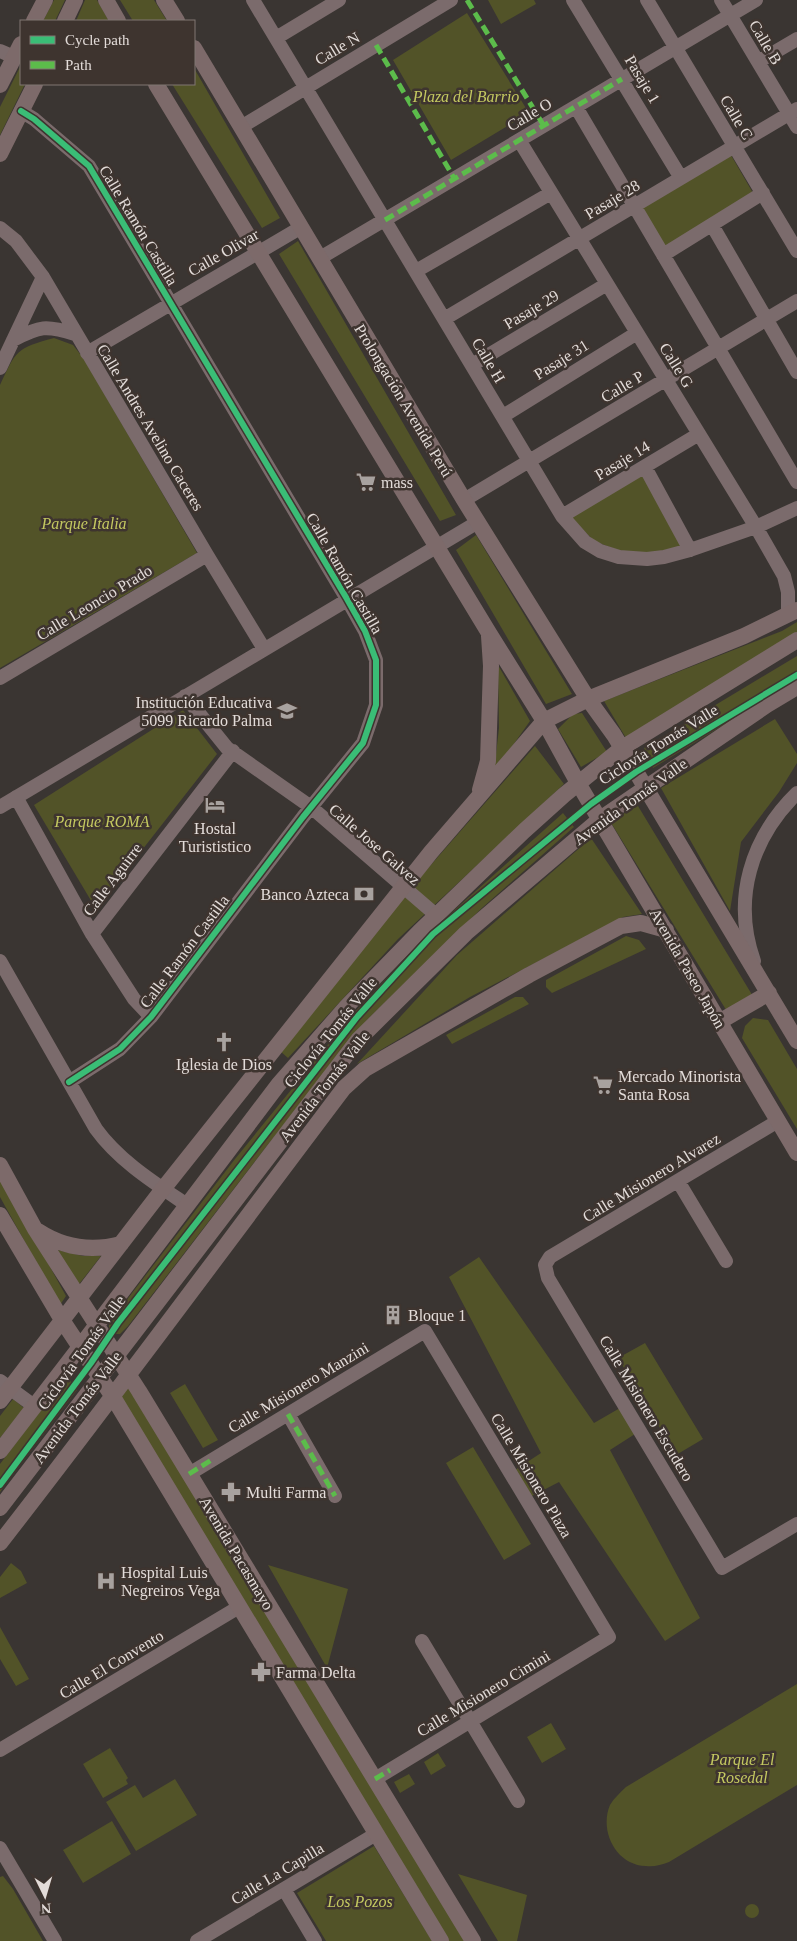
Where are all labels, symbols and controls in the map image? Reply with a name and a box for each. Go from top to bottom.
street label: Calle B [746,17,785,67]
legend [20,20,195,85]
street label: Calle N [312,28,363,68]
text: Cycle path [65,32,130,48]
street label: Pasaje 1 [621,52,663,107]
text: Path [65,57,92,73]
park label: Plaza del Barrio [412,88,519,105]
street label: Calle C [717,92,756,142]
street label: Calle O [504,94,555,134]
street label: Calle Ramón Castilla [96,162,181,288]
street label: Pasaje 28 [582,176,643,223]
street label: Calle Olivar [185,225,262,279]
street label: Pasaje 29 [501,286,562,333]
street label: Prolongación Avenida Perú [350,321,456,480]
street label: Calle H [469,335,509,386]
street label: Pasaje 31 [531,336,592,384]
street label: Calle G [656,340,697,391]
street label: Calle Andres Avelino Caceres [94,341,207,514]
street label: Calle P [598,367,647,406]
street label: Pasaje 14 [592,437,653,484]
supermarket icon: mass [355,471,377,493]
place label: mass [381,474,413,491]
street label: Calle Ramón Castilla [303,510,386,637]
park label: Parque Italia [40,515,127,533]
street label: Calle Leoncio Prado [34,561,155,644]
place label: Institución Educativa 5099 Ricardo Palma [136,694,272,729]
school or university icon: Institución Educativa 5099 Ricardo Palma [276,700,298,722]
street label: Ciclovía Tomás Valle [596,701,721,788]
street label: Avenida Tomás Valle [570,755,690,848]
hotel icon: Hostal Turististico [204,794,226,816]
street label: Calle Jose Galvez [326,800,424,888]
park label: Parque ROMA [54,813,150,831]
place label: Hostal Turististico [179,820,251,855]
street label: Calle Aguirre [80,840,146,920]
bank icon: Banco Azteca [353,883,375,905]
place label: Banco Azteca [261,886,349,903]
street label: Calle Ramón Castilla [136,892,232,1011]
street label: Avenida Paseo Japón [645,905,729,1032]
street label: Ciclovía Tomás Valle [281,974,380,1091]
street label: Avenida Tomás Valle [276,1028,373,1145]
church icon: Iglesia de Dios [213,1031,235,1053]
place label: Iglesia de Dios [176,1056,272,1074]
place label: Mercado Minorista Santa Rosa [618,1068,741,1103]
supermarket icon: Mercado Minorista Santa Rosa [592,1074,614,1096]
street label: Calle Misionero Alvarez [579,1130,723,1225]
street label: Ciclovía Tomás Valle [34,1292,129,1413]
building icon: Bloque 1 [382,1304,404,1326]
place label: Bloque 1 [408,1307,466,1325]
street label: Calle Misionero Escudero [596,1332,697,1484]
street label: Calle Misionero Manzini [225,1338,372,1436]
street label: Avenida Tomás Valle [30,1348,125,1467]
street label: Calle Misionero Plaza [488,1410,575,1541]
pharmacy icon: Multi Farma [220,1481,242,1503]
place label: Multi Farma [246,1484,326,1501]
street label: Avenida Pacasmayo [195,1494,277,1613]
place label: Hospital Luis Negreiros Vega [121,1564,220,1600]
hospital icon: Hospital Luis Negreiros Vega [95,1570,117,1592]
street label: Calle El Convento [56,1627,166,1702]
street label: Calle Misionero Cimini [414,1647,553,1740]
pharmacy icon: Farma Delta [250,1661,272,1683]
place label: Farma Delta [276,1664,356,1681]
park label: Parque El Rosedal [709,1751,775,1786]
street label: Calle La Capilla [228,1839,327,1909]
north arrow [20,1871,70,1921]
park label: Los Pozos [326,1893,393,1910]
text: N [40,1901,52,1916]

